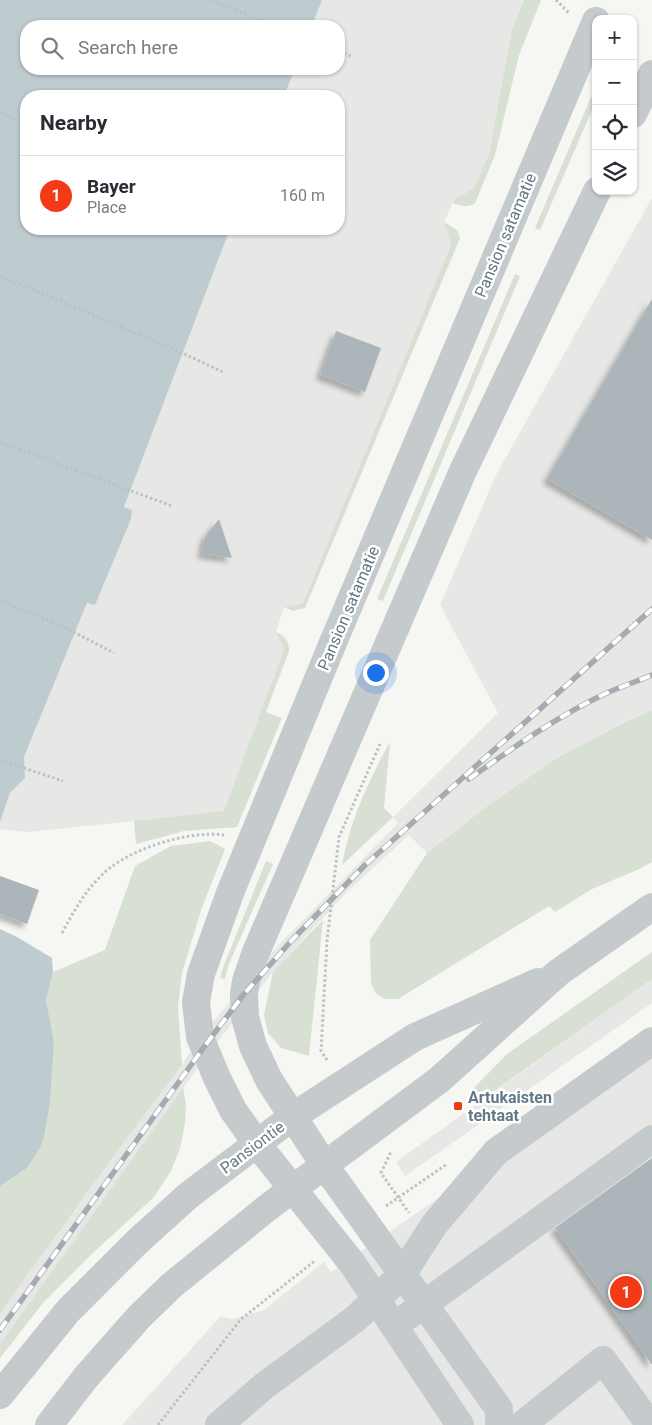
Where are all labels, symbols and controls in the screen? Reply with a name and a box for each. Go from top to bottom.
map controls [592,15,637,195]
button: + [592,15,637,60]
search box [20,20,345,75]
icon: search [38,34,66,62]
text: Search here [78,36,178,59]
button: − [592,60,637,105]
button: locate [592,105,637,150]
text: Nearby [40,111,107,135]
button: layers [592,150,637,195]
street label: Pansion satamatie [471,170,540,300]
text: Bayer [87,175,136,198]
text: 1 [51,186,61,205]
text: 160 m [280,186,325,205]
text: Place [87,198,127,217]
street label: Pansion satamatie [314,543,383,673]
your location [363,660,389,686]
place label: Artukaisten tehtaat [468,1088,552,1125]
marker: Artukaisten tehtaat [452,1100,464,1112]
street label: Pansiontie [217,1117,288,1178]
pin: 1 [610,1273,642,1311]

